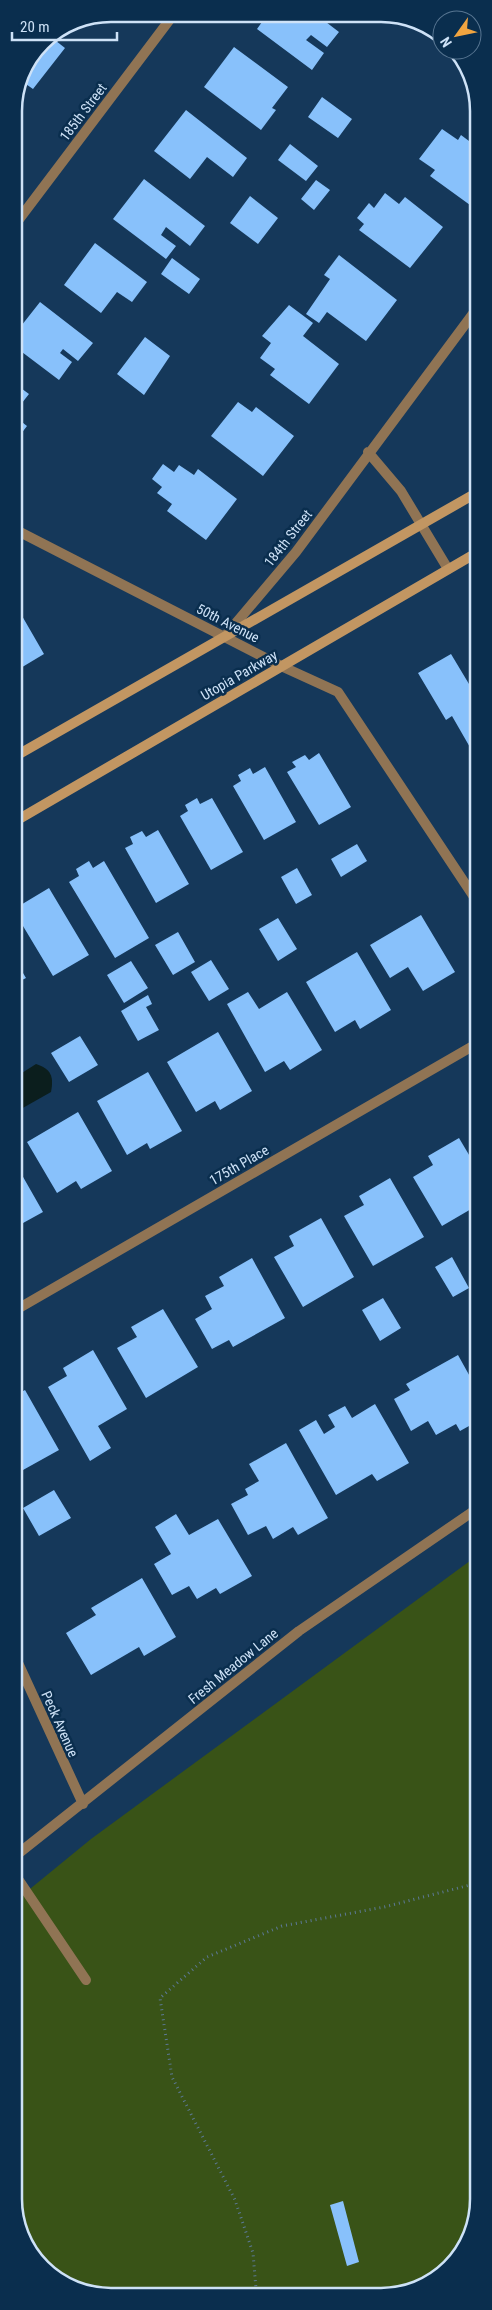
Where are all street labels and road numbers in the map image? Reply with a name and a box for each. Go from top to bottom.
street label: 185th Street [56,80,110,144]
street label: 184th Street [261,506,315,570]
street label: 50th Avenue [194,600,262,646]
street label: Utopia Parkway [198,647,280,703]
street label: 175th Place [207,1141,272,1188]
street label: Fresh Meadow Lane [185,1625,281,1707]
street label: Peck Avenue [38,1689,82,1760]

